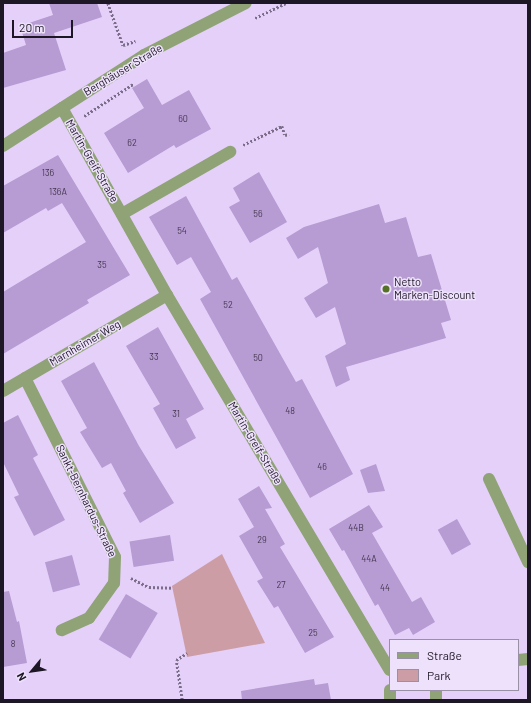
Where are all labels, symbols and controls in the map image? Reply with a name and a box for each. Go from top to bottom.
scale bar [14,12,75,38]
text: 20 m [19,20,45,34]
street label: Berghäuser Straße [81,41,165,99]
house number: 60 [178,114,188,124]
street label: Martin-Greif-Straße [63,117,121,205]
house number: 62 [127,138,137,148]
house number: 136 [42,168,54,178]
house number: 136A [49,187,67,197]
house number: 56 [253,209,263,219]
house number: 54 [177,226,187,236]
house number: 35 [97,260,107,270]
place label: Netto Marken-Discount [394,276,475,302]
marker: Netto Marken-Discount [381,284,391,294]
house number: 52 [223,300,233,310]
street label: Marnheimer Weg [47,317,123,369]
house number: 33 [149,352,159,362]
house number: 50 [253,353,263,363]
street label: Martin-Greif-Straße [225,399,285,487]
house number: 48 [285,406,295,416]
house number: 31 [172,409,180,419]
street label: Sankt-Bernhardus-Straße [53,443,119,559]
house number: 46 [317,462,327,472]
house number: 44B [348,523,364,533]
house number: 29 [257,535,267,545]
house number: 44A [361,554,377,564]
house number: 27 [276,580,286,590]
house number: 44 [380,583,390,593]
house number: 25 [308,628,318,638]
house number: 8 [11,639,15,649]
legend [389,639,519,691]
text: Straße [427,648,462,662]
north arrow [12,651,52,691]
text: Park [427,668,451,682]
text: N [14,671,29,683]

